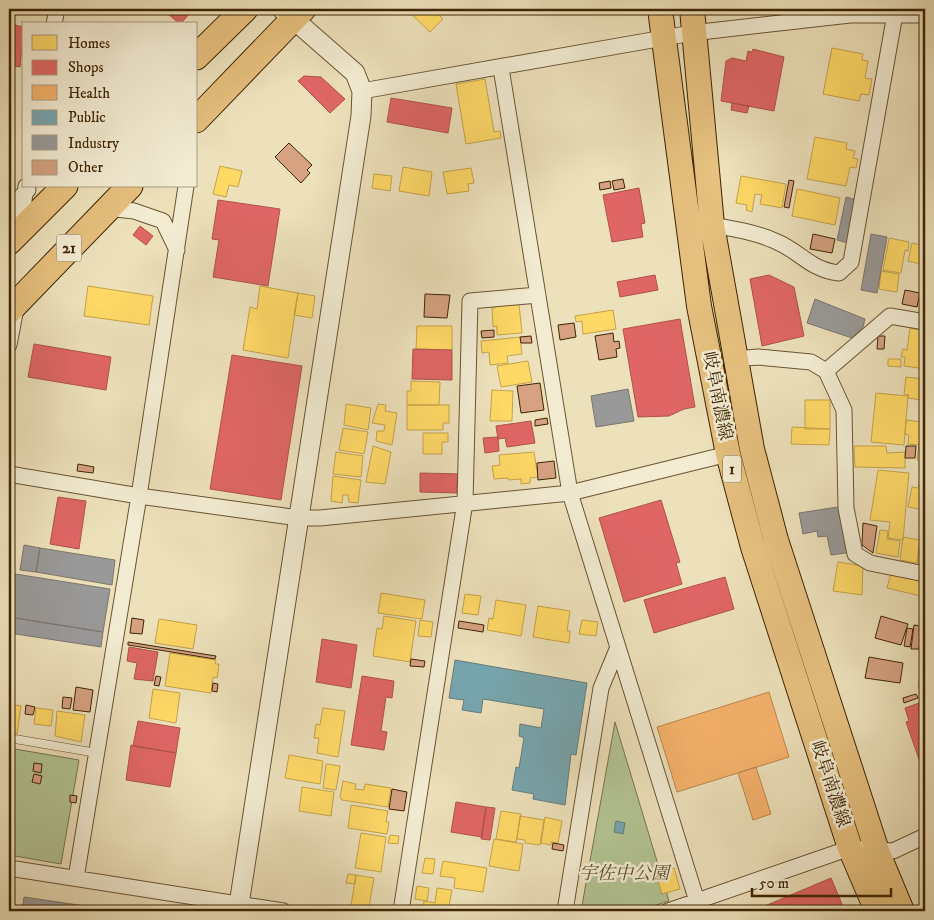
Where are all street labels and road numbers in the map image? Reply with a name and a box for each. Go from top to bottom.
road number: 21 [56,234,82,262]
street label: 岐阜南濃線 [698,350,736,442]
road number: 1 [723,456,741,482]
street label: 岐阜南濃線 [806,738,854,830]

